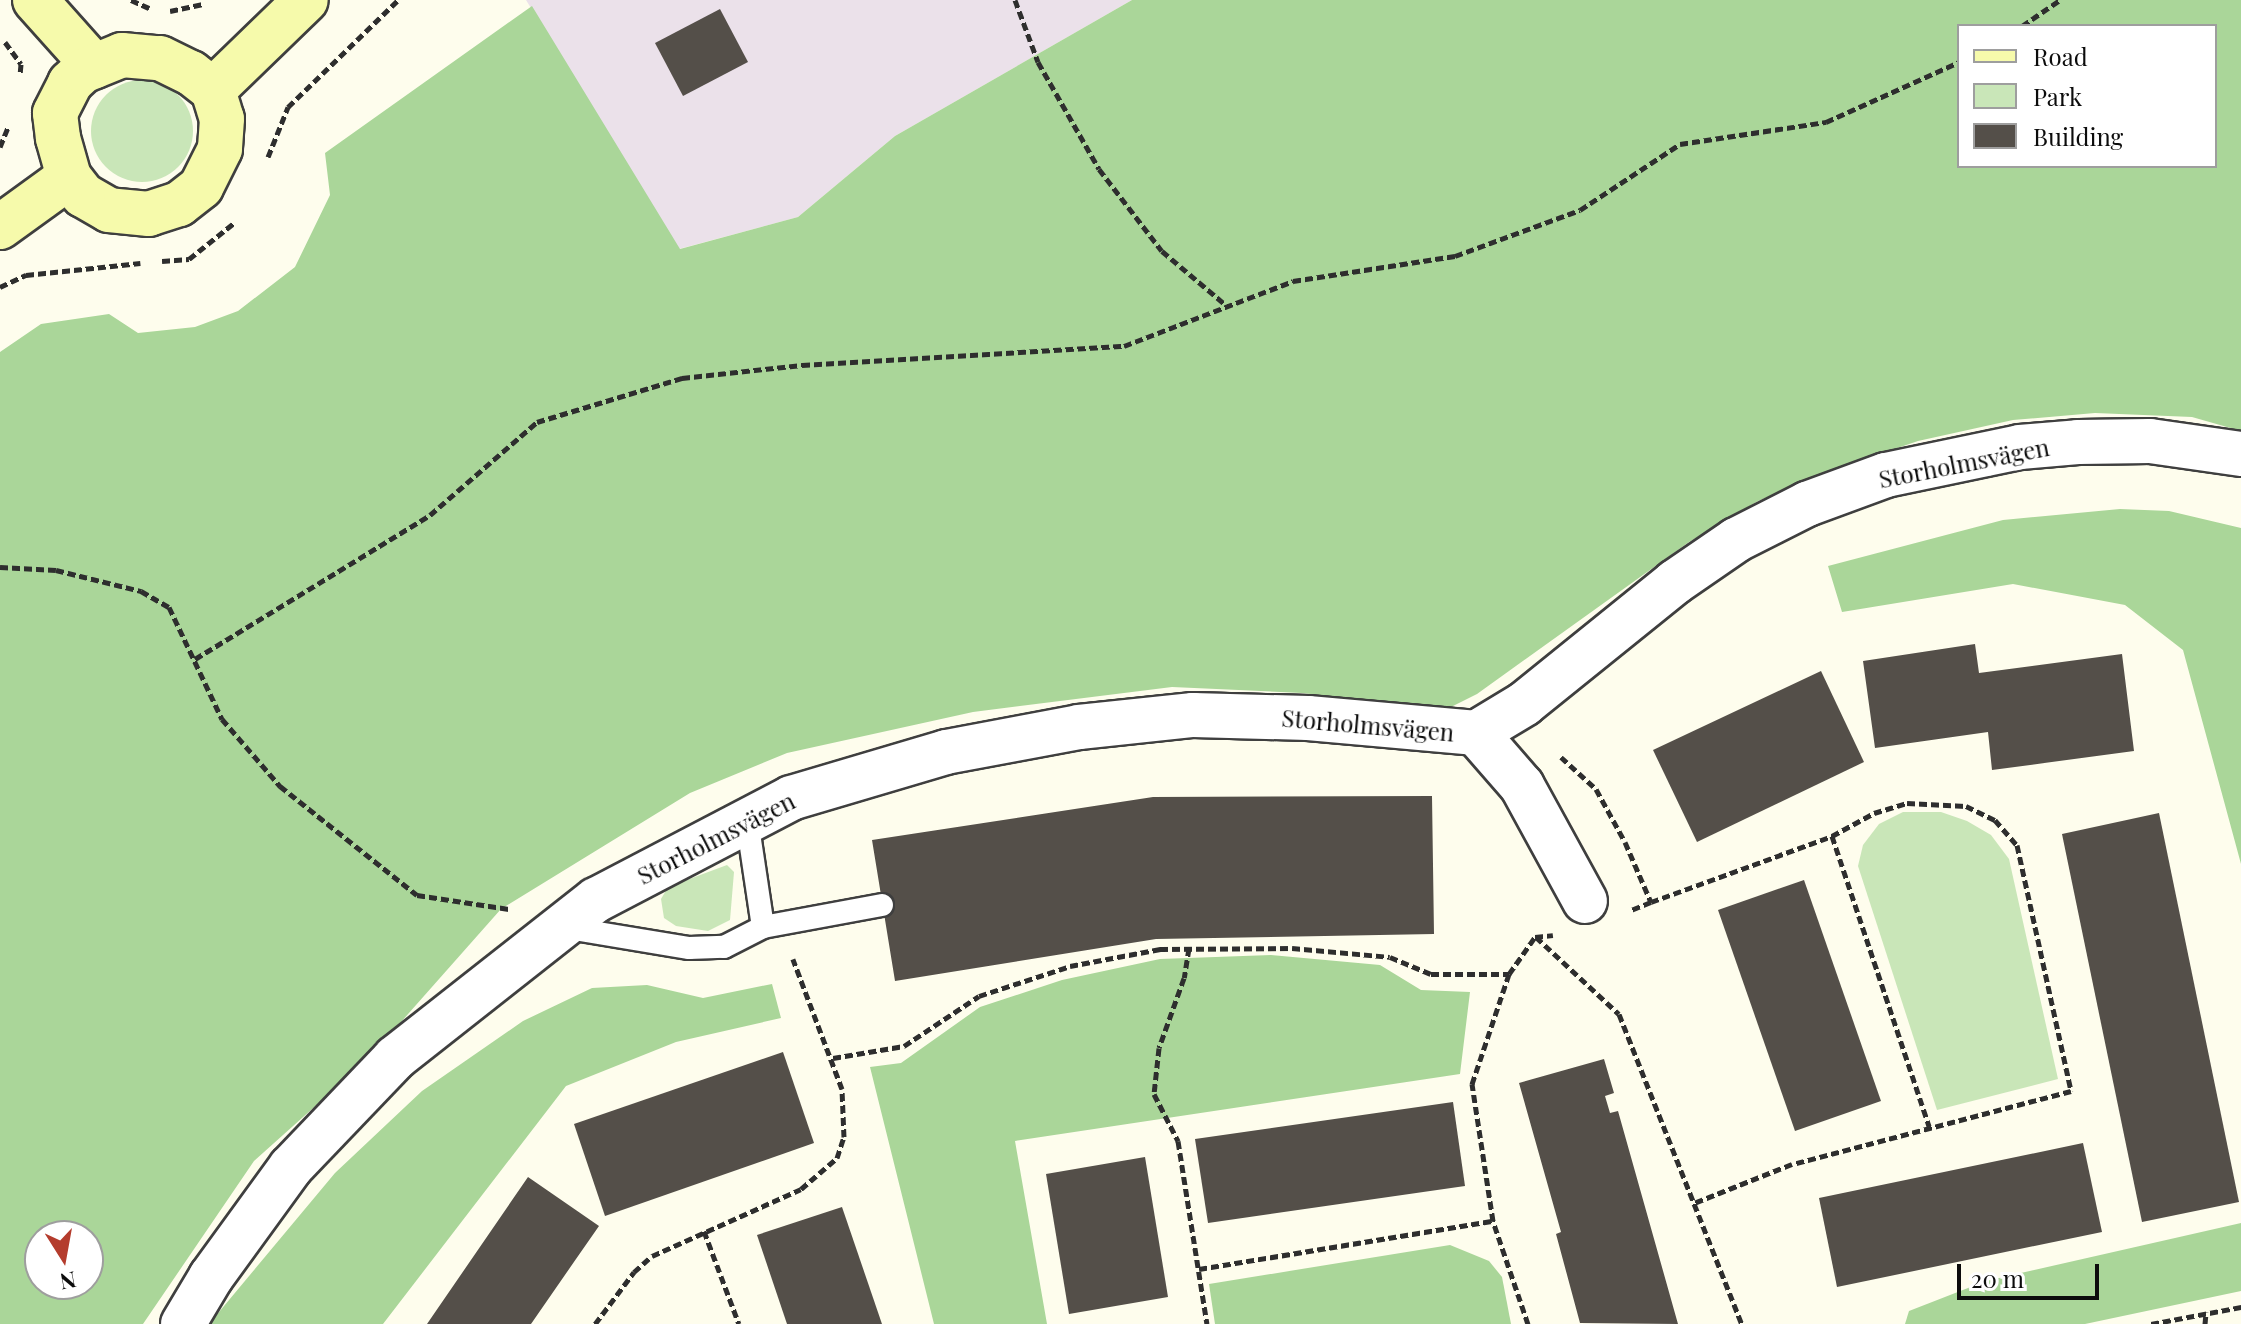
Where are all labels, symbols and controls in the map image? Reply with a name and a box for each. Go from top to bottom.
legend [1957,24,2217,168]
text: Road [2033,40,2088,72]
text: Park [2033,80,2082,112]
text: Building [2033,120,2123,152]
street label: Storholmsvägen [1876,432,2052,494]
street label: Storholmsvägen [1280,703,1456,747]
street label: Storholmsvägen [632,786,800,890]
north arrow [24,1220,104,1300]
scale bar [1961,1248,2103,1298]
text: 20 m [1971,1262,2024,1294]
text: N [58,1265,79,1298]

